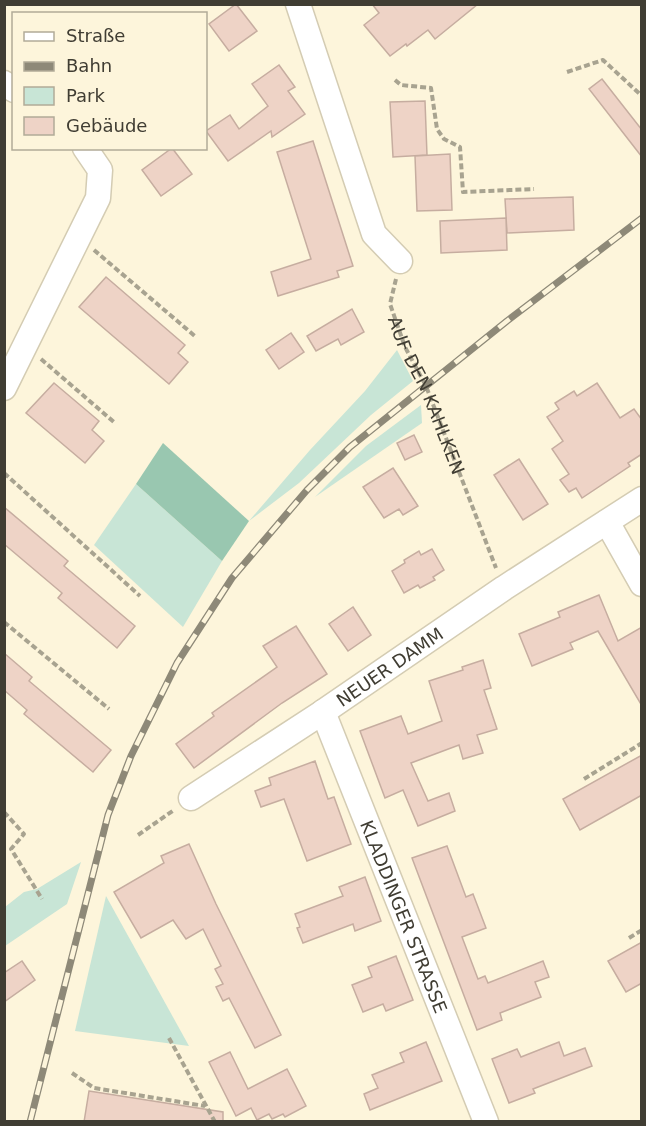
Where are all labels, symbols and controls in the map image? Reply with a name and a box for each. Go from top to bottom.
legend [12,12,207,150]
text: Straße [66,25,125,46]
text: Bahn [66,55,112,76]
text: Park [66,85,105,106]
text: Gebäude [66,115,147,136]
street label: AUF DEN KAHLKEN [384,313,469,477]
street label: NEUER DAMM [332,623,447,710]
street label: KLADDINGER STRASSE [357,817,452,1016]

